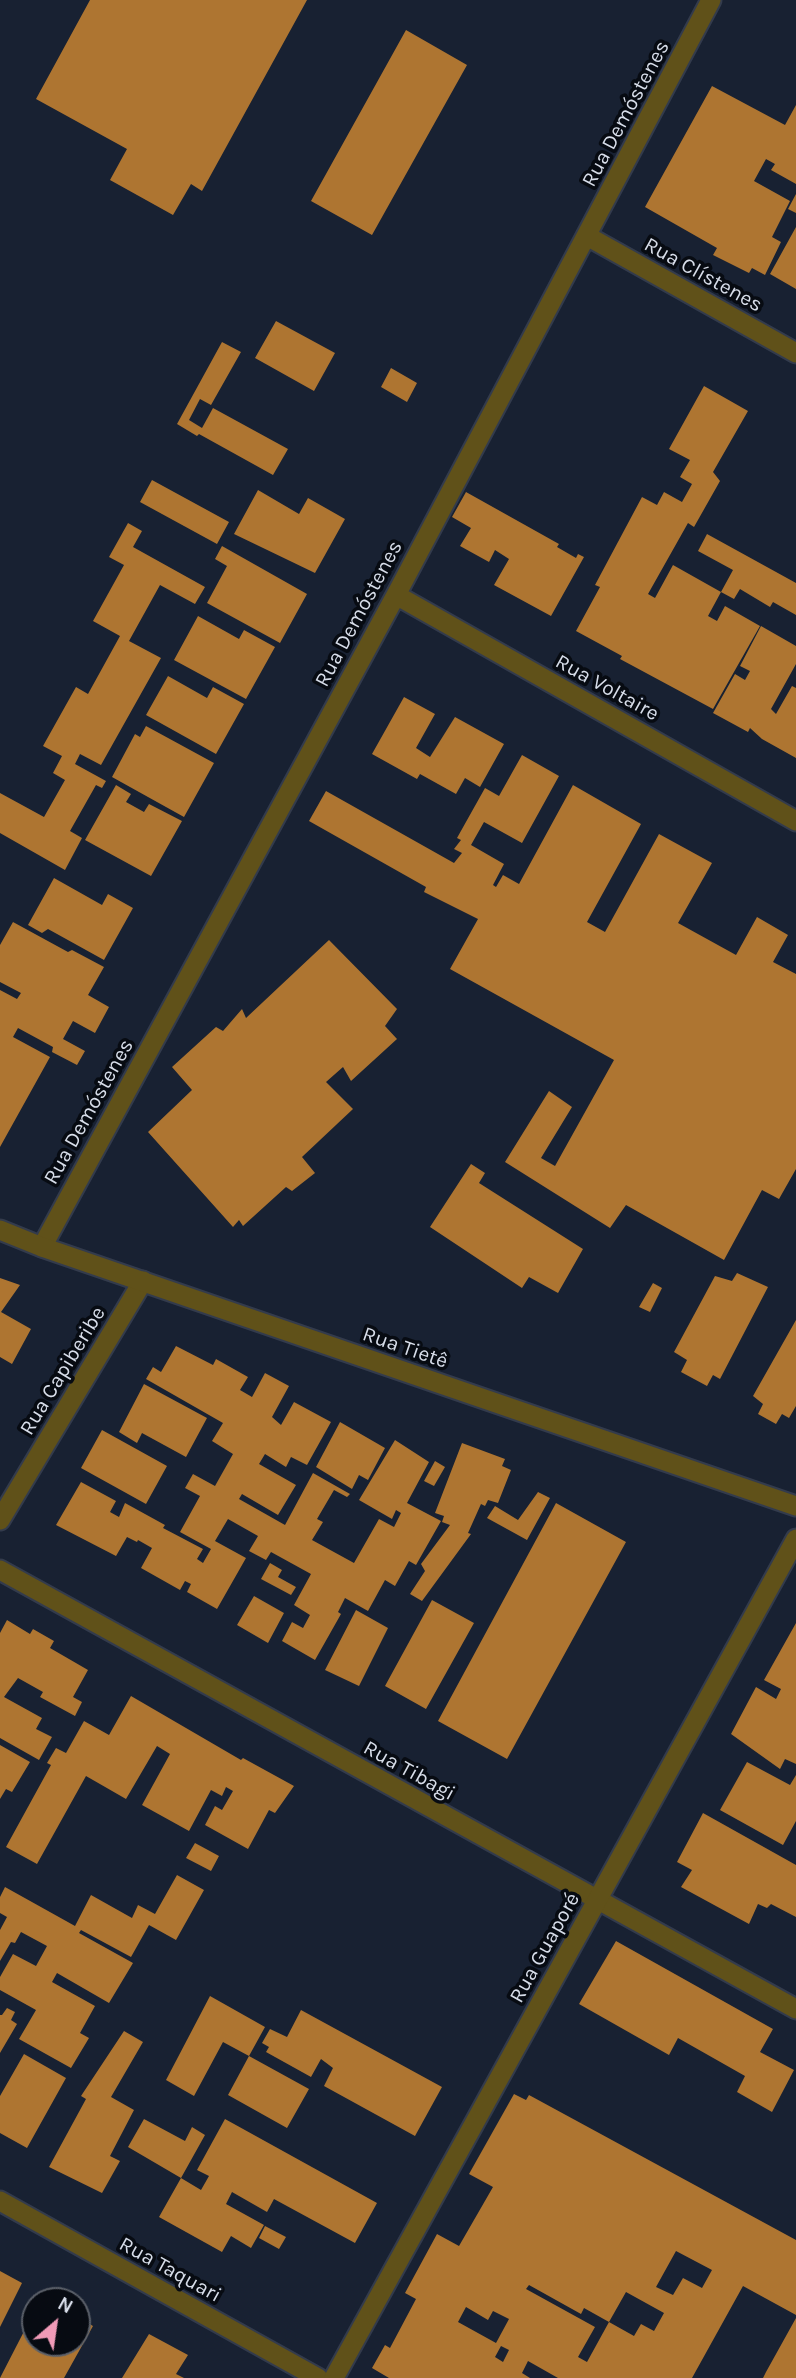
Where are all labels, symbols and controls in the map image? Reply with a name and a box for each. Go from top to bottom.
street label: Rua Demóstenes [577,37,675,191]
street label: Rua Clístenes [639,232,767,318]
street label: Rua Demóstenes [310,537,408,691]
street label: Rua Voltaire [551,649,663,727]
street label: Rua Demóstenes [39,1035,139,1189]
street label: Rua Capiberibe [15,1302,111,1440]
street label: Rua Tietê [359,1322,451,1374]
street label: Rua Tibagi [359,1735,459,1807]
street label: Rua Guaporé [504,1889,586,2007]
street label: Rua Taquari [115,2232,225,2308]
north arrow [21,2287,91,2357]
text: N [54,2292,77,2318]

